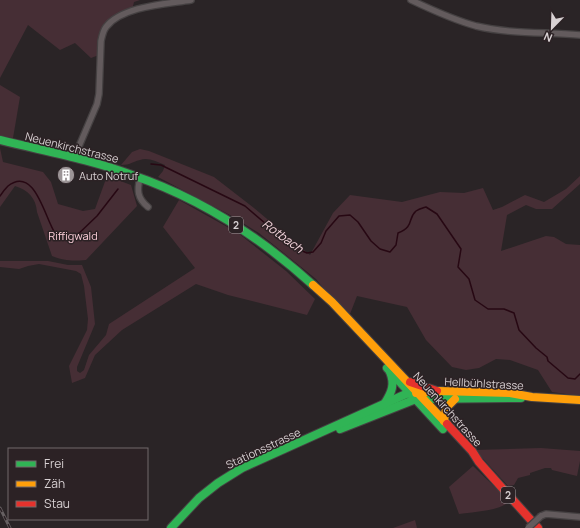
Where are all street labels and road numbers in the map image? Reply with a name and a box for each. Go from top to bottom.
street label: Neuenkirchstrasse [24,128,121,166]
road number: 2 [229,217,243,233]
street label: Neuenkirchstrasse [410,368,486,450]
street label: Hellbühlstrasse [444,373,525,393]
street label: Stationsstrasse [223,424,303,472]
road number: 2 [501,487,515,503]

